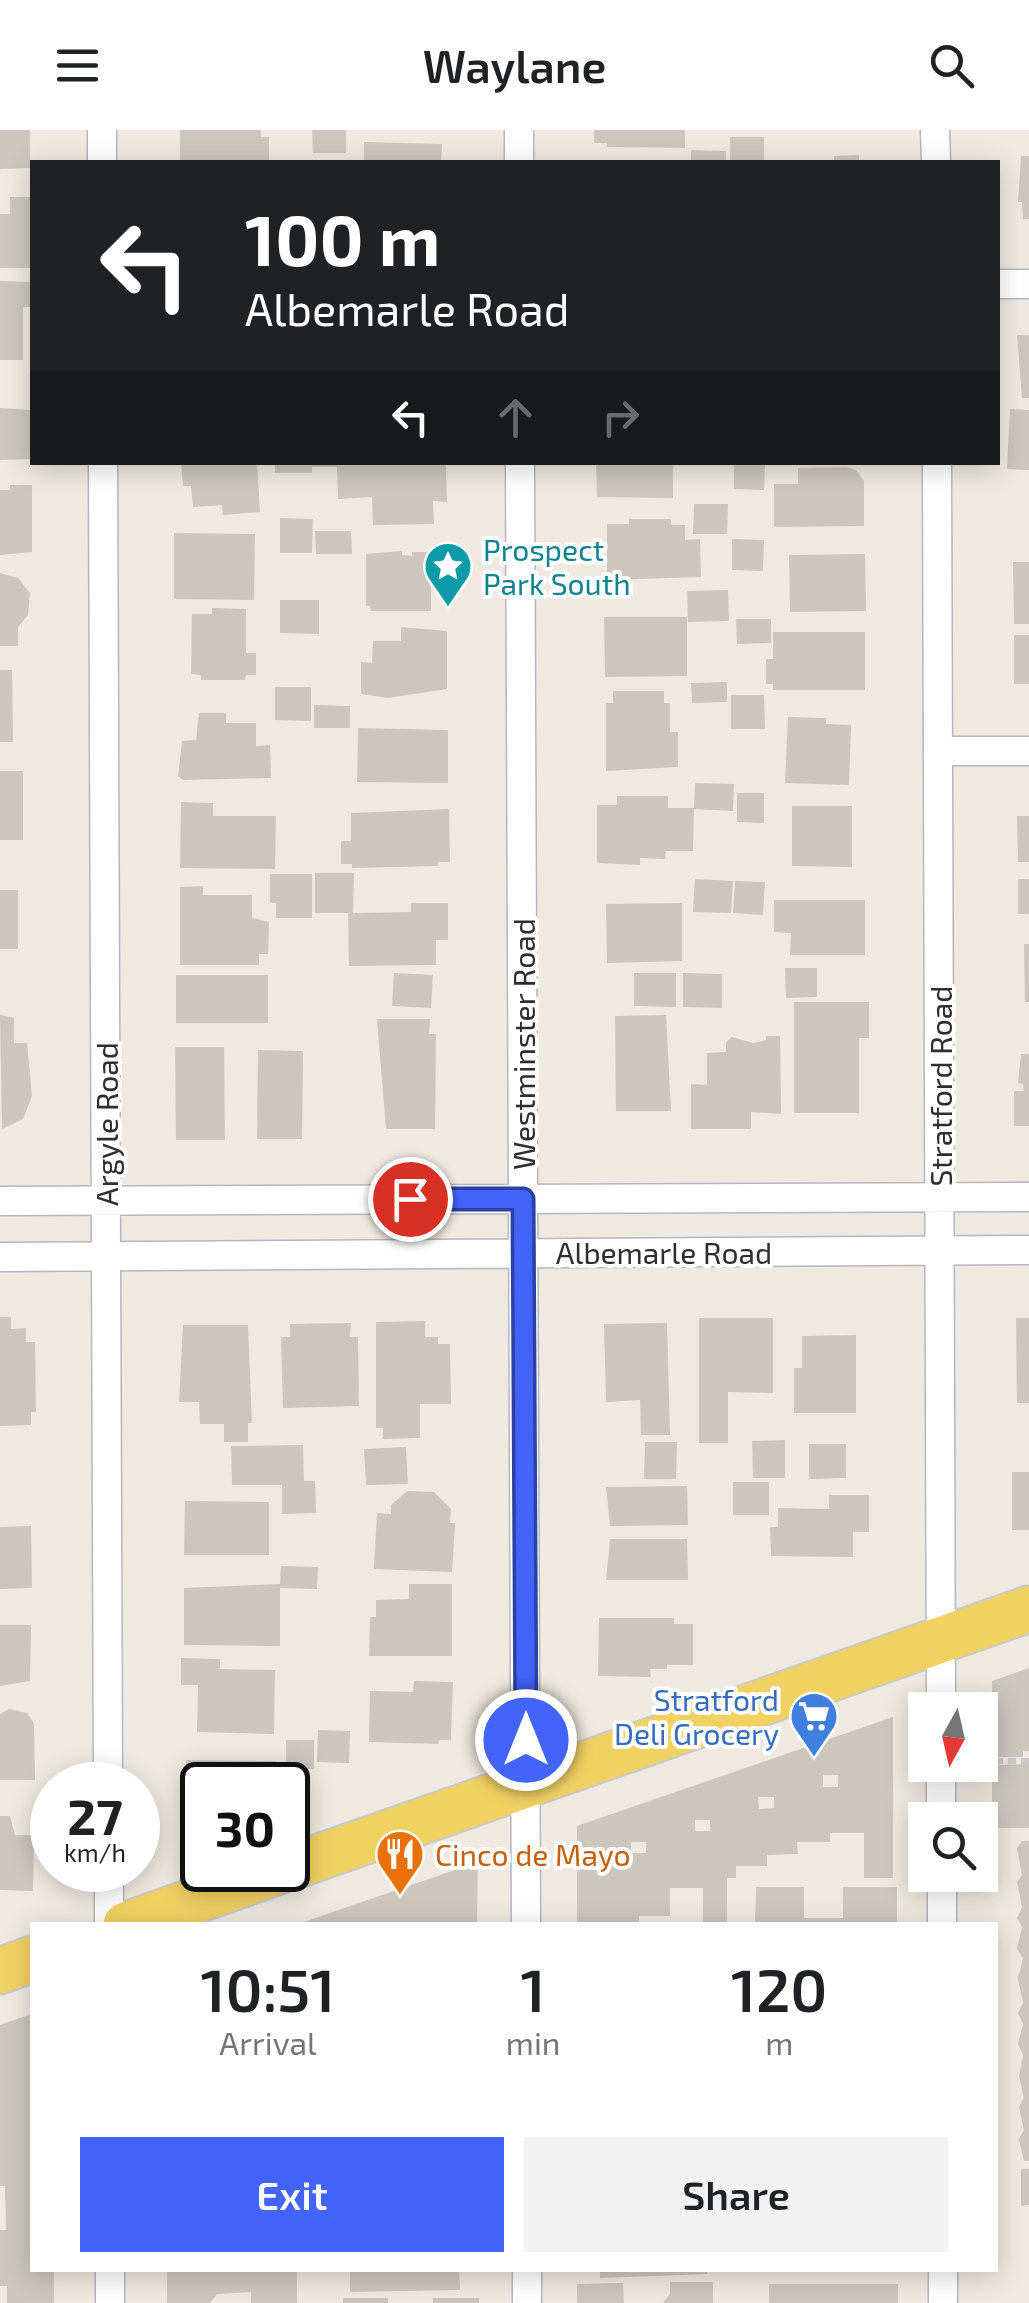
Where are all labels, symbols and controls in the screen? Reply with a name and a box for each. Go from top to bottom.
icon: menu [50,38,105,93]
text: Waylane [423,38,606,92]
icon: search [924,38,979,93]
text: 100 m [245,196,440,280]
icon: left [80,200,210,330]
text: Albemarle Road [245,281,570,335]
icon: left [383,390,438,445]
icon: ahead [488,390,543,445]
icon: right [593,390,648,445]
place label: Prospect Park South [483,531,631,601]
place icon: Prospect Park South [422,540,474,608]
street label: Westminster Road [505,918,541,1170]
street label: Stratford Road [922,986,958,1186]
street label: Argyle Road [88,1042,124,1206]
pin [368,1157,453,1242]
icon: arrive [383,1172,438,1227]
street label: Albemarle Road [556,1234,772,1270]
place label: Stratford Deli Grocery [614,1681,779,1751]
position arrow [474,1688,578,1792]
supermarket icon: Stratford Deli Grocery [788,1690,840,1758]
north arrow [908,1692,998,1782]
map controls [908,1692,998,1892]
speed limit sign: 30 [180,1762,310,1892]
text: 27 [67,1785,123,1845]
button: search [908,1802,998,1892]
restaurant icon: Cinco de Mayo [374,1828,426,1896]
place label: Cinco de Mayo [435,1836,631,1872]
text: km/h [64,1837,126,1867]
text: 10:51 [200,1952,335,2024]
text: 1 [521,1952,546,2024]
text: 120 [731,1952,828,2024]
text: Arrival [219,2023,317,2061]
text: min [506,2023,560,2061]
text: m [765,2023,793,2061]
button: Exit [80,2137,504,2252]
button: Share [524,2137,948,2252]

